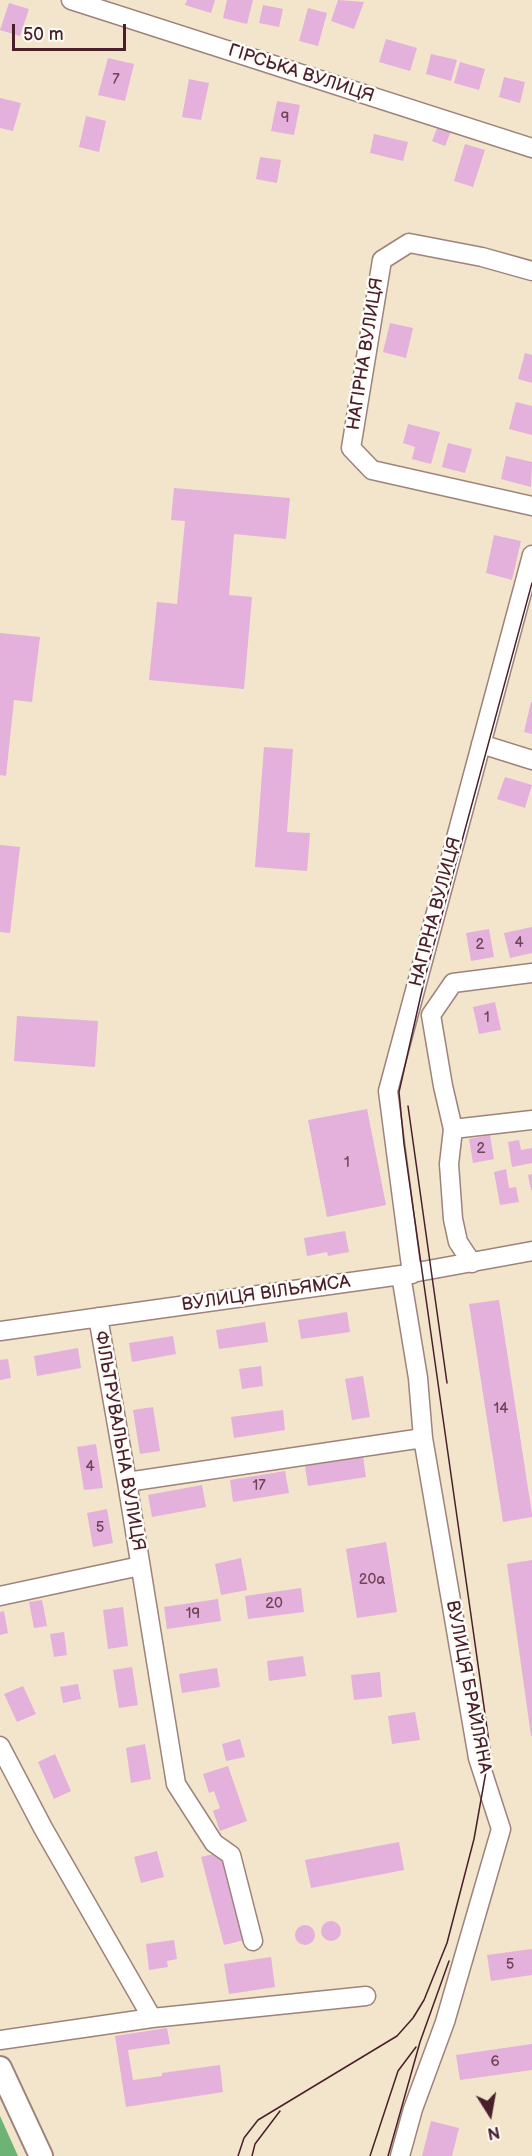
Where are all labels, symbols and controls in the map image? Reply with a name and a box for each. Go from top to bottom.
scale bar [15,12,129,50]
text: 50 m [23,24,64,45]
street label: ГІРСЬКА ВУЛИЦЯ [225,40,377,108]
house number: 7 [112,71,120,89]
house number: 9 [281,109,289,127]
street label: НАГІРНА ВУЛИЦЯ [343,276,389,432]
street label: НАГІРНА ВУЛИЦЯ [406,835,466,989]
house number: 4 [514,934,524,952]
house number: 2 [476,936,484,954]
house number: 1 [484,1009,490,1027]
house number: 2 [477,1140,485,1158]
house number: 1 [344,1154,350,1172]
street label: ВУЛИЦЯ ВІЛЬЯМСА [180,1271,352,1317]
street label: ФІЛЬТРУВАЛЬНА ВУЛИЦЯ [89,1329,149,1553]
house number: 14 [494,1400,508,1418]
house number: 4 [85,1458,95,1476]
house number: 17 [252,1477,266,1495]
house number: 5 [96,1519,104,1537]
house number: 20а [359,1571,385,1589]
house number: 20 [265,1595,283,1613]
street label: ВУЛИЦЯ БРАЙЛЯНА [441,1599,495,1775]
house number: 19 [186,1605,200,1623]
house number: 5 [506,1956,514,1974]
house number: 6 [490,2053,500,2071]
north arrow [460,2084,520,2144]
text: N [486,2122,501,2143]

